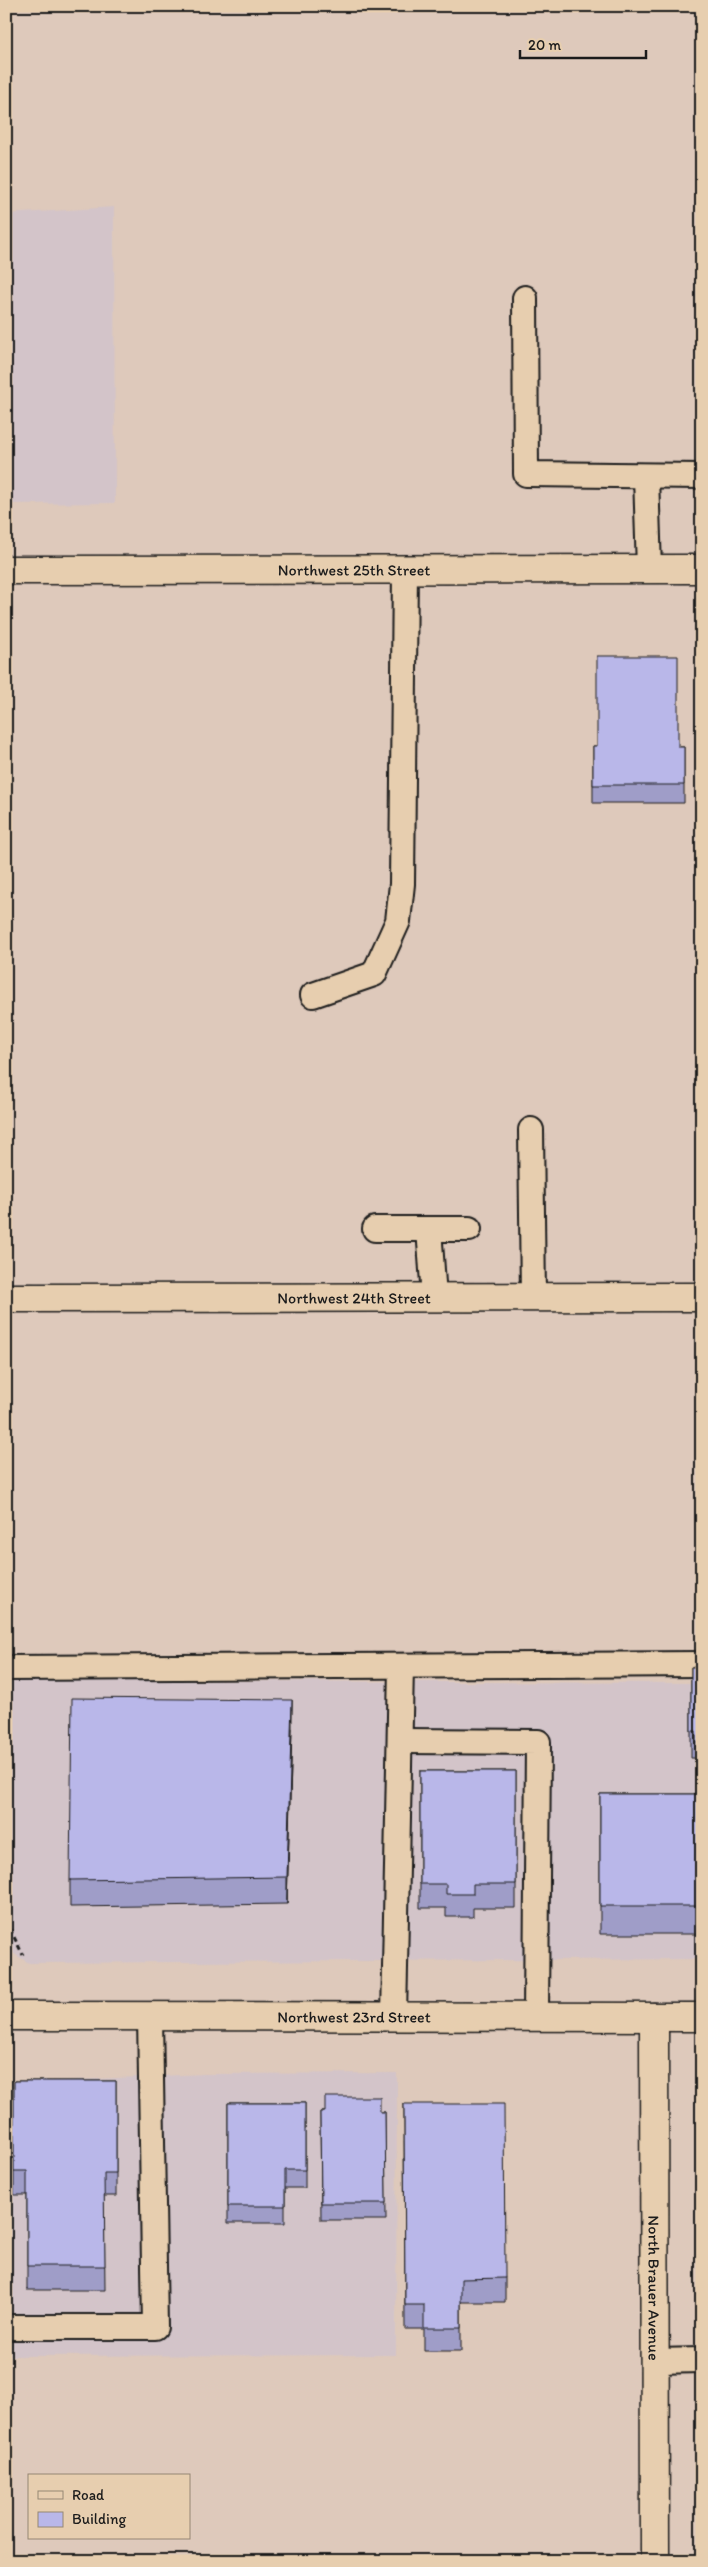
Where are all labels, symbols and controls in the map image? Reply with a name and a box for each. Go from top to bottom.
scale bar [520,28,647,60]
text: 20 m [528,36,562,54]
street label: Northwest 25th Street [278,560,430,579]
street label: Northwest 24th Street [277,1288,431,1307]
street label: Northwest 23rd Street [277,2007,431,2026]
street label: North Brauer Avenue [645,2215,664,2361]
legend [28,2474,190,2540]
text: Road [72,2486,105,2504]
text: Building [72,2510,126,2528]

